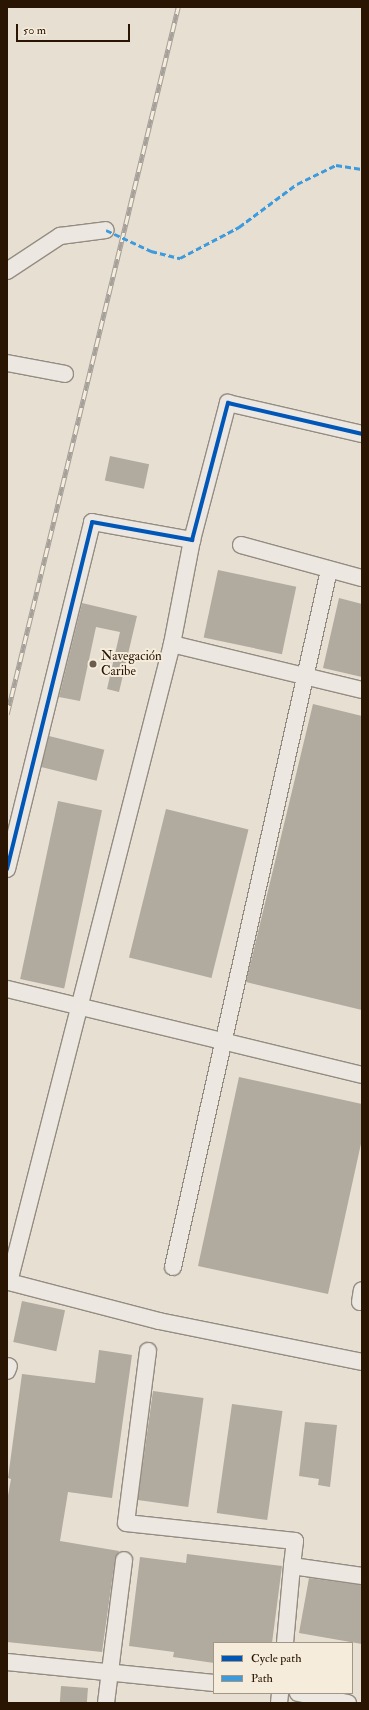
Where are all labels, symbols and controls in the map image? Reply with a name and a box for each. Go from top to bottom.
scale bar [18,16,132,42]
text: 50 m [23,23,46,38]
place label: Navegación Caribe [101,649,162,680]
marker: Navegación Caribe [88,659,98,669]
legend [213,1642,353,1694]
text: Cycle path [251,1651,301,1666]
text: Path [251,1671,273,1686]

